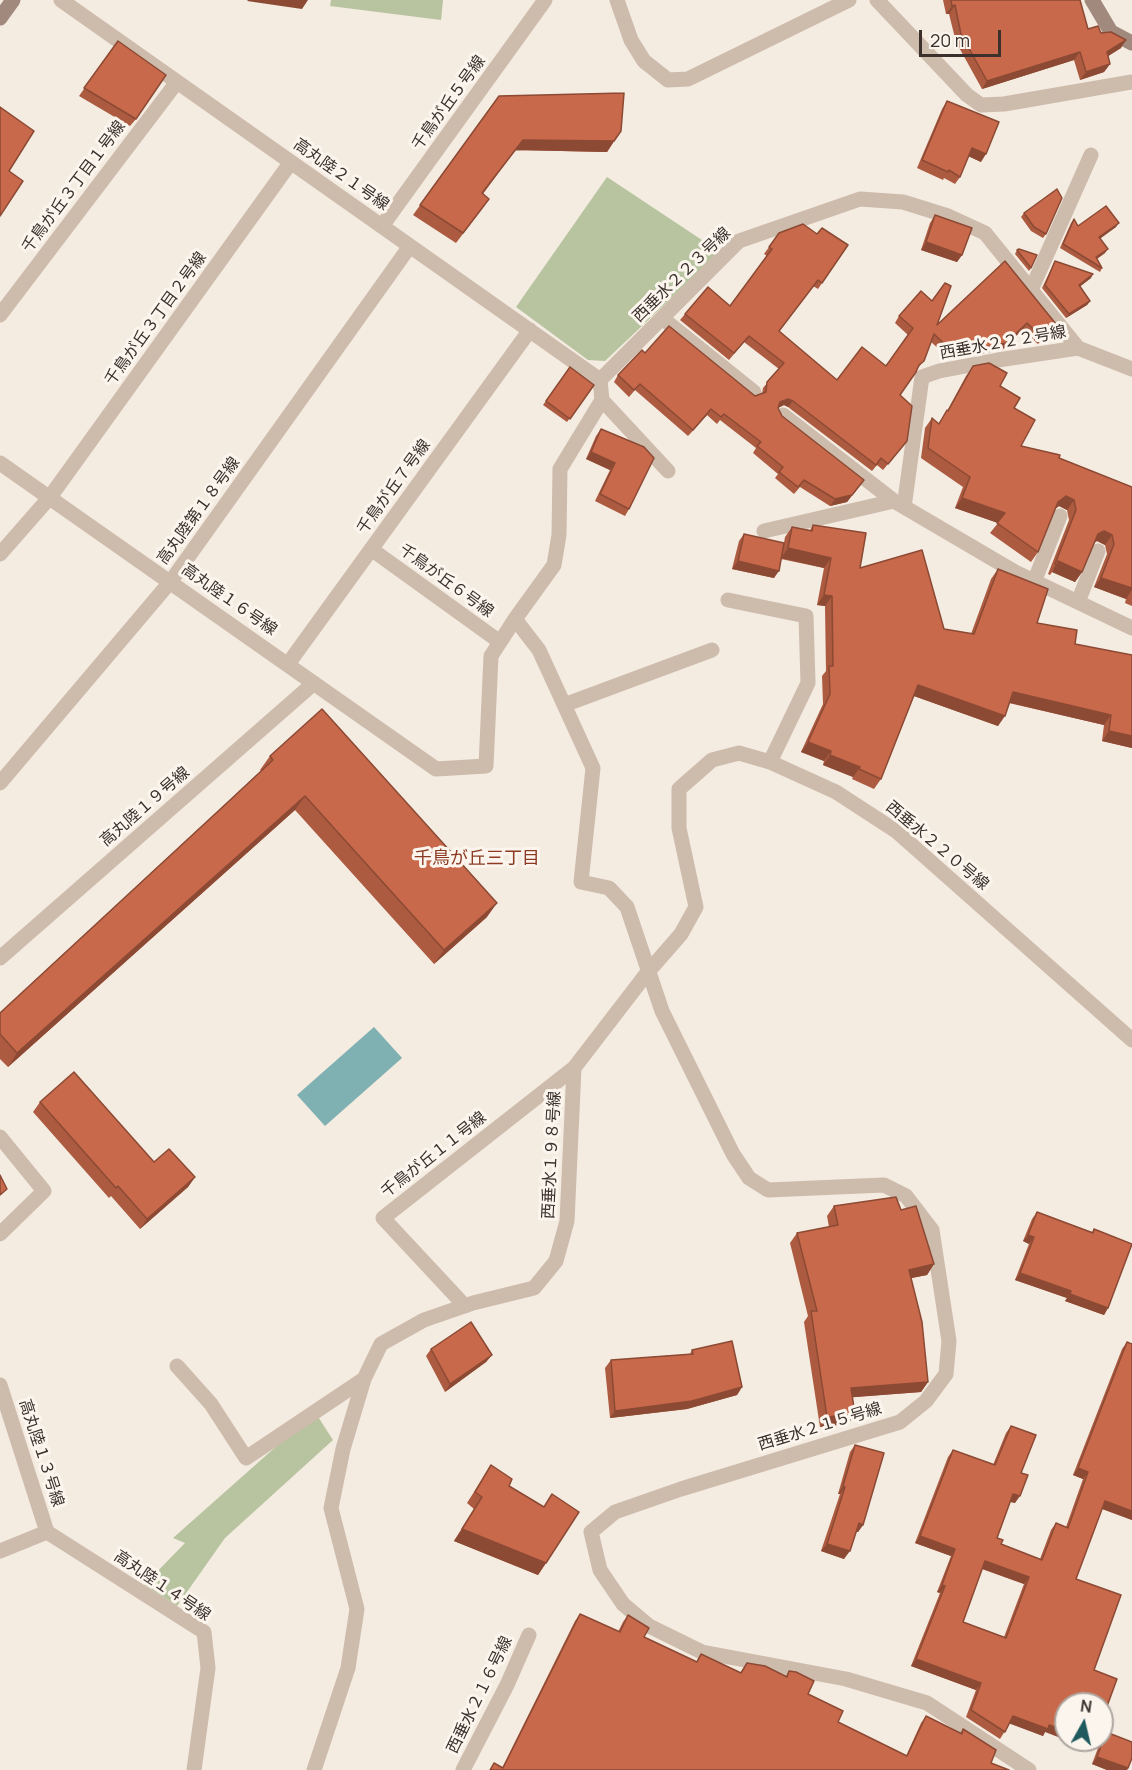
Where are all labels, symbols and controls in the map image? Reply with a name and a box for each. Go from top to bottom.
scale bar [922,18,1004,56]
text: 20 m [930,28,970,52]
street label: 千鳥が丘５号線 [408,52,490,154]
street label: 千鳥が丘３丁目１号線 [18,117,130,257]
street label: 高丸陸２１号線 [290,135,392,215]
street label: 西垂水２２３号線 [629,224,735,326]
street label: 千鳥が丘３丁目２号線 [101,249,211,389]
street label: 西垂水２２２号線 [938,322,1068,364]
street label: 千鳥が丘７号線 [353,436,435,538]
street label: 高丸陸第１８号線 [154,454,244,568]
street label: 千鳥が丘６号線 [395,540,497,622]
street label: 高丸陸１６号線 [178,560,280,640]
street label: 高丸陸１９号線 [96,763,194,851]
street label: 西垂水２２０号線 [882,798,992,894]
district label: 千鳥が丘三丁目 [414,848,540,870]
street label: 西垂水１９８号線 [539,1091,565,1219]
street label: 千鳥が丘１１号線 [378,1108,490,1202]
street label: 高丸陸１３号線 [15,1397,67,1509]
street label: 西垂水２１５号線 [756,1399,884,1455]
street label: 高丸陸１４号線 [110,1547,214,1625]
street label: 西垂水２１６号線 [443,1633,517,1757]
north arrow [1054,1692,1114,1752]
text: N [1079,1694,1093,1718]

